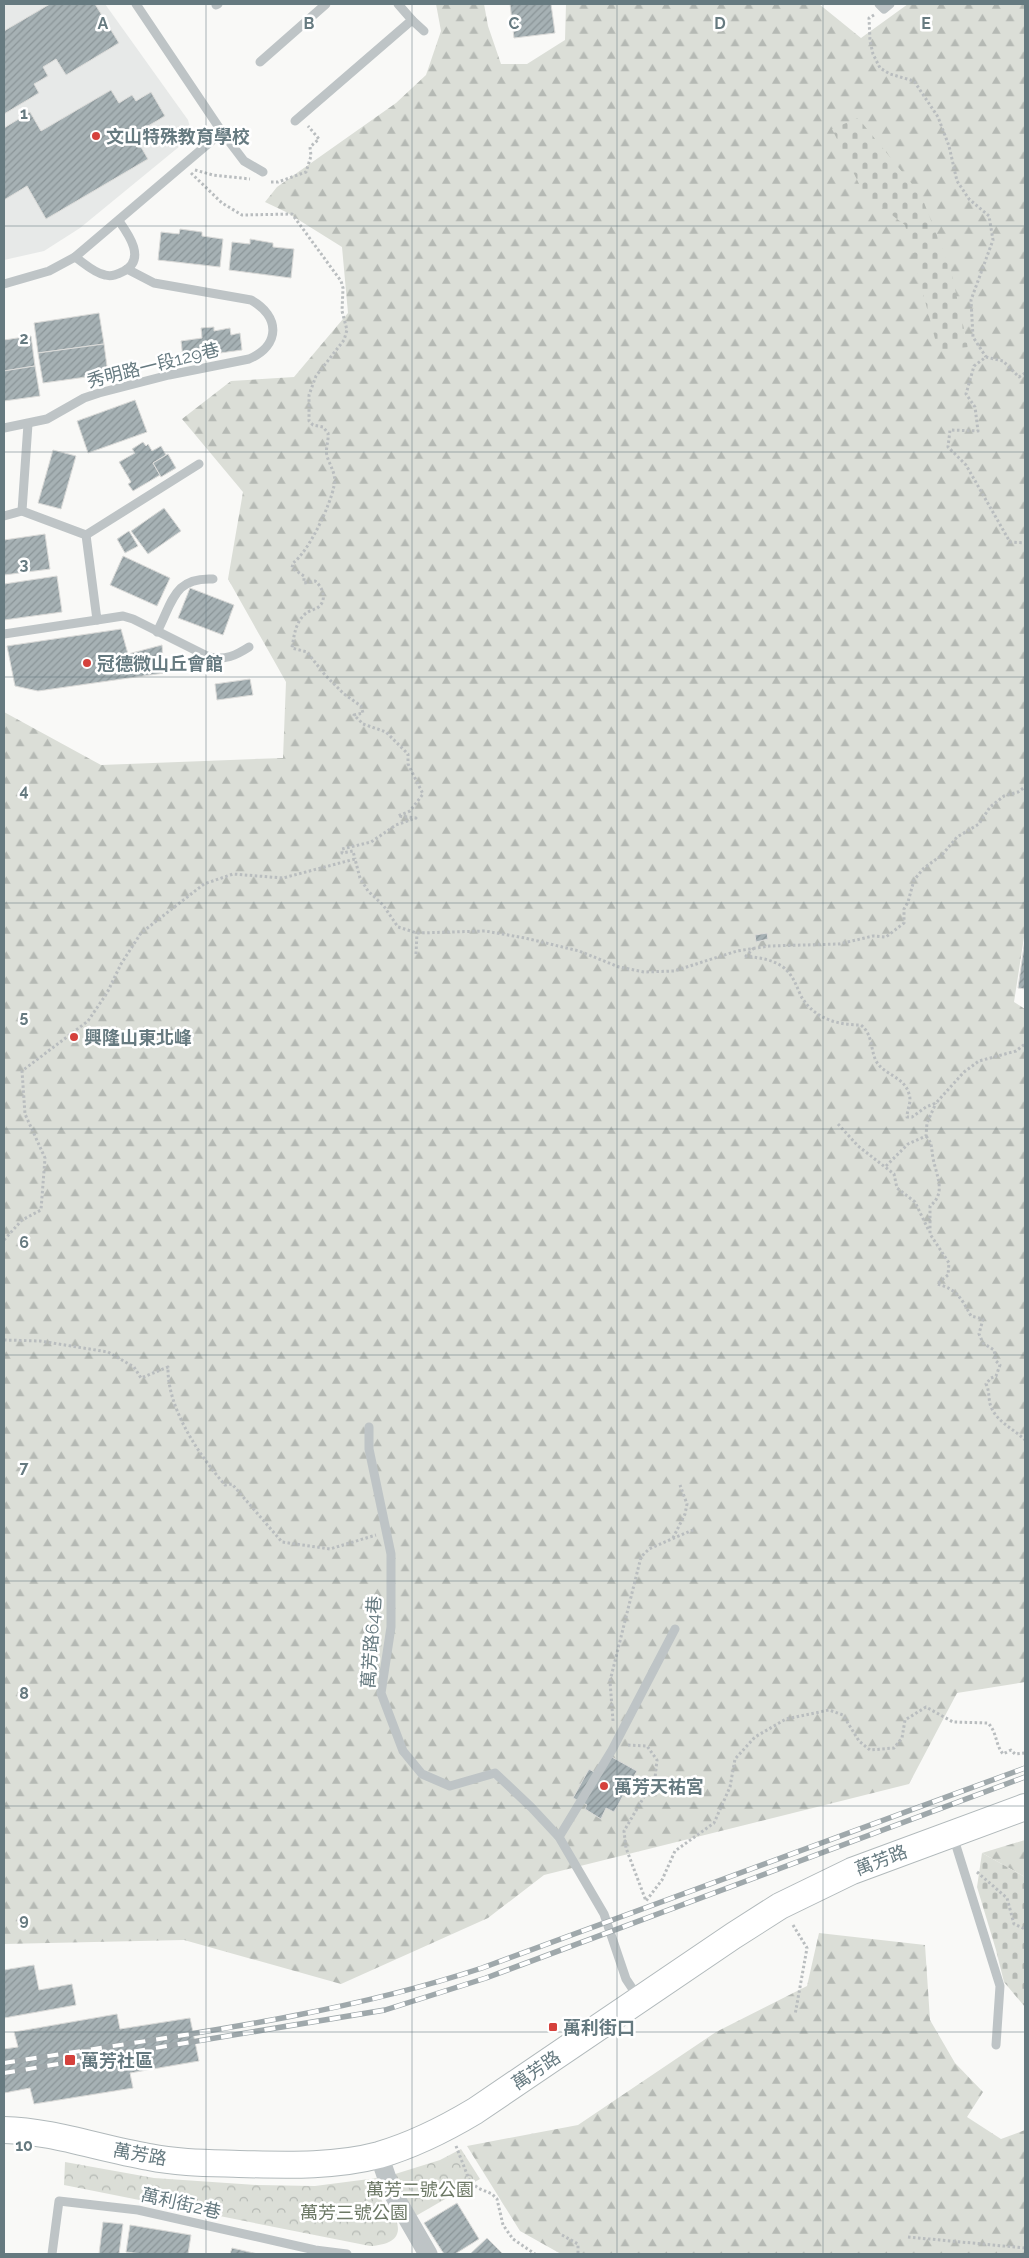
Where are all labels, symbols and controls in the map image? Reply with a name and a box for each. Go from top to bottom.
text: A [98,14,109,33]
text: B [304,14,315,33]
text: C [509,14,520,33]
text: D [714,14,726,33]
text: E [921,14,931,33]
text: 1 [20,104,28,123]
place label: 文山特殊教育學校 [106,126,250,147]
marker: 文山特殊教育學校 [90,130,102,142]
text: 2 [19,329,29,348]
street label: 秀明路一段129巷 [85,338,221,392]
text: 3 [20,555,29,574]
place label: 冠德微山丘會館 [97,653,223,674]
marker: 冠德微山丘會館 [81,657,93,669]
text: 4 [19,781,29,800]
text: 5 [20,1007,29,1026]
place label: 興隆山東北峰 [84,1027,192,1048]
marker: 興隆山東北峰 [68,1031,80,1043]
text: 6 [19,1233,29,1252]
text: 7 [20,1458,29,1477]
street label: 萬芳路64巷 [357,1595,385,1689]
text: 8 [19,1684,29,1703]
place label: 萬芳天祐宮 [614,1776,704,1797]
marker: 萬芳天祐宮 [598,1780,610,1792]
street label: 萬芳路 [852,1841,910,1879]
text: 9 [19,1910,29,1929]
place label: 萬利街口 [563,2017,635,2038]
marker: 萬利街口 [547,2021,559,2033]
street label: 萬芳路 [508,2046,564,2094]
place label: 萬芳社區 [81,2050,153,2071]
marker: 萬芳社區 [63,2053,77,2067]
text: 10 [15,2136,33,2155]
street label: 萬芳路 [112,2139,168,2169]
park label: 萬芳二號公園 [366,2179,474,2200]
street label: 萬利街2巷 [139,2184,223,2222]
park label: 萬芳三號公園 [300,2202,408,2223]

